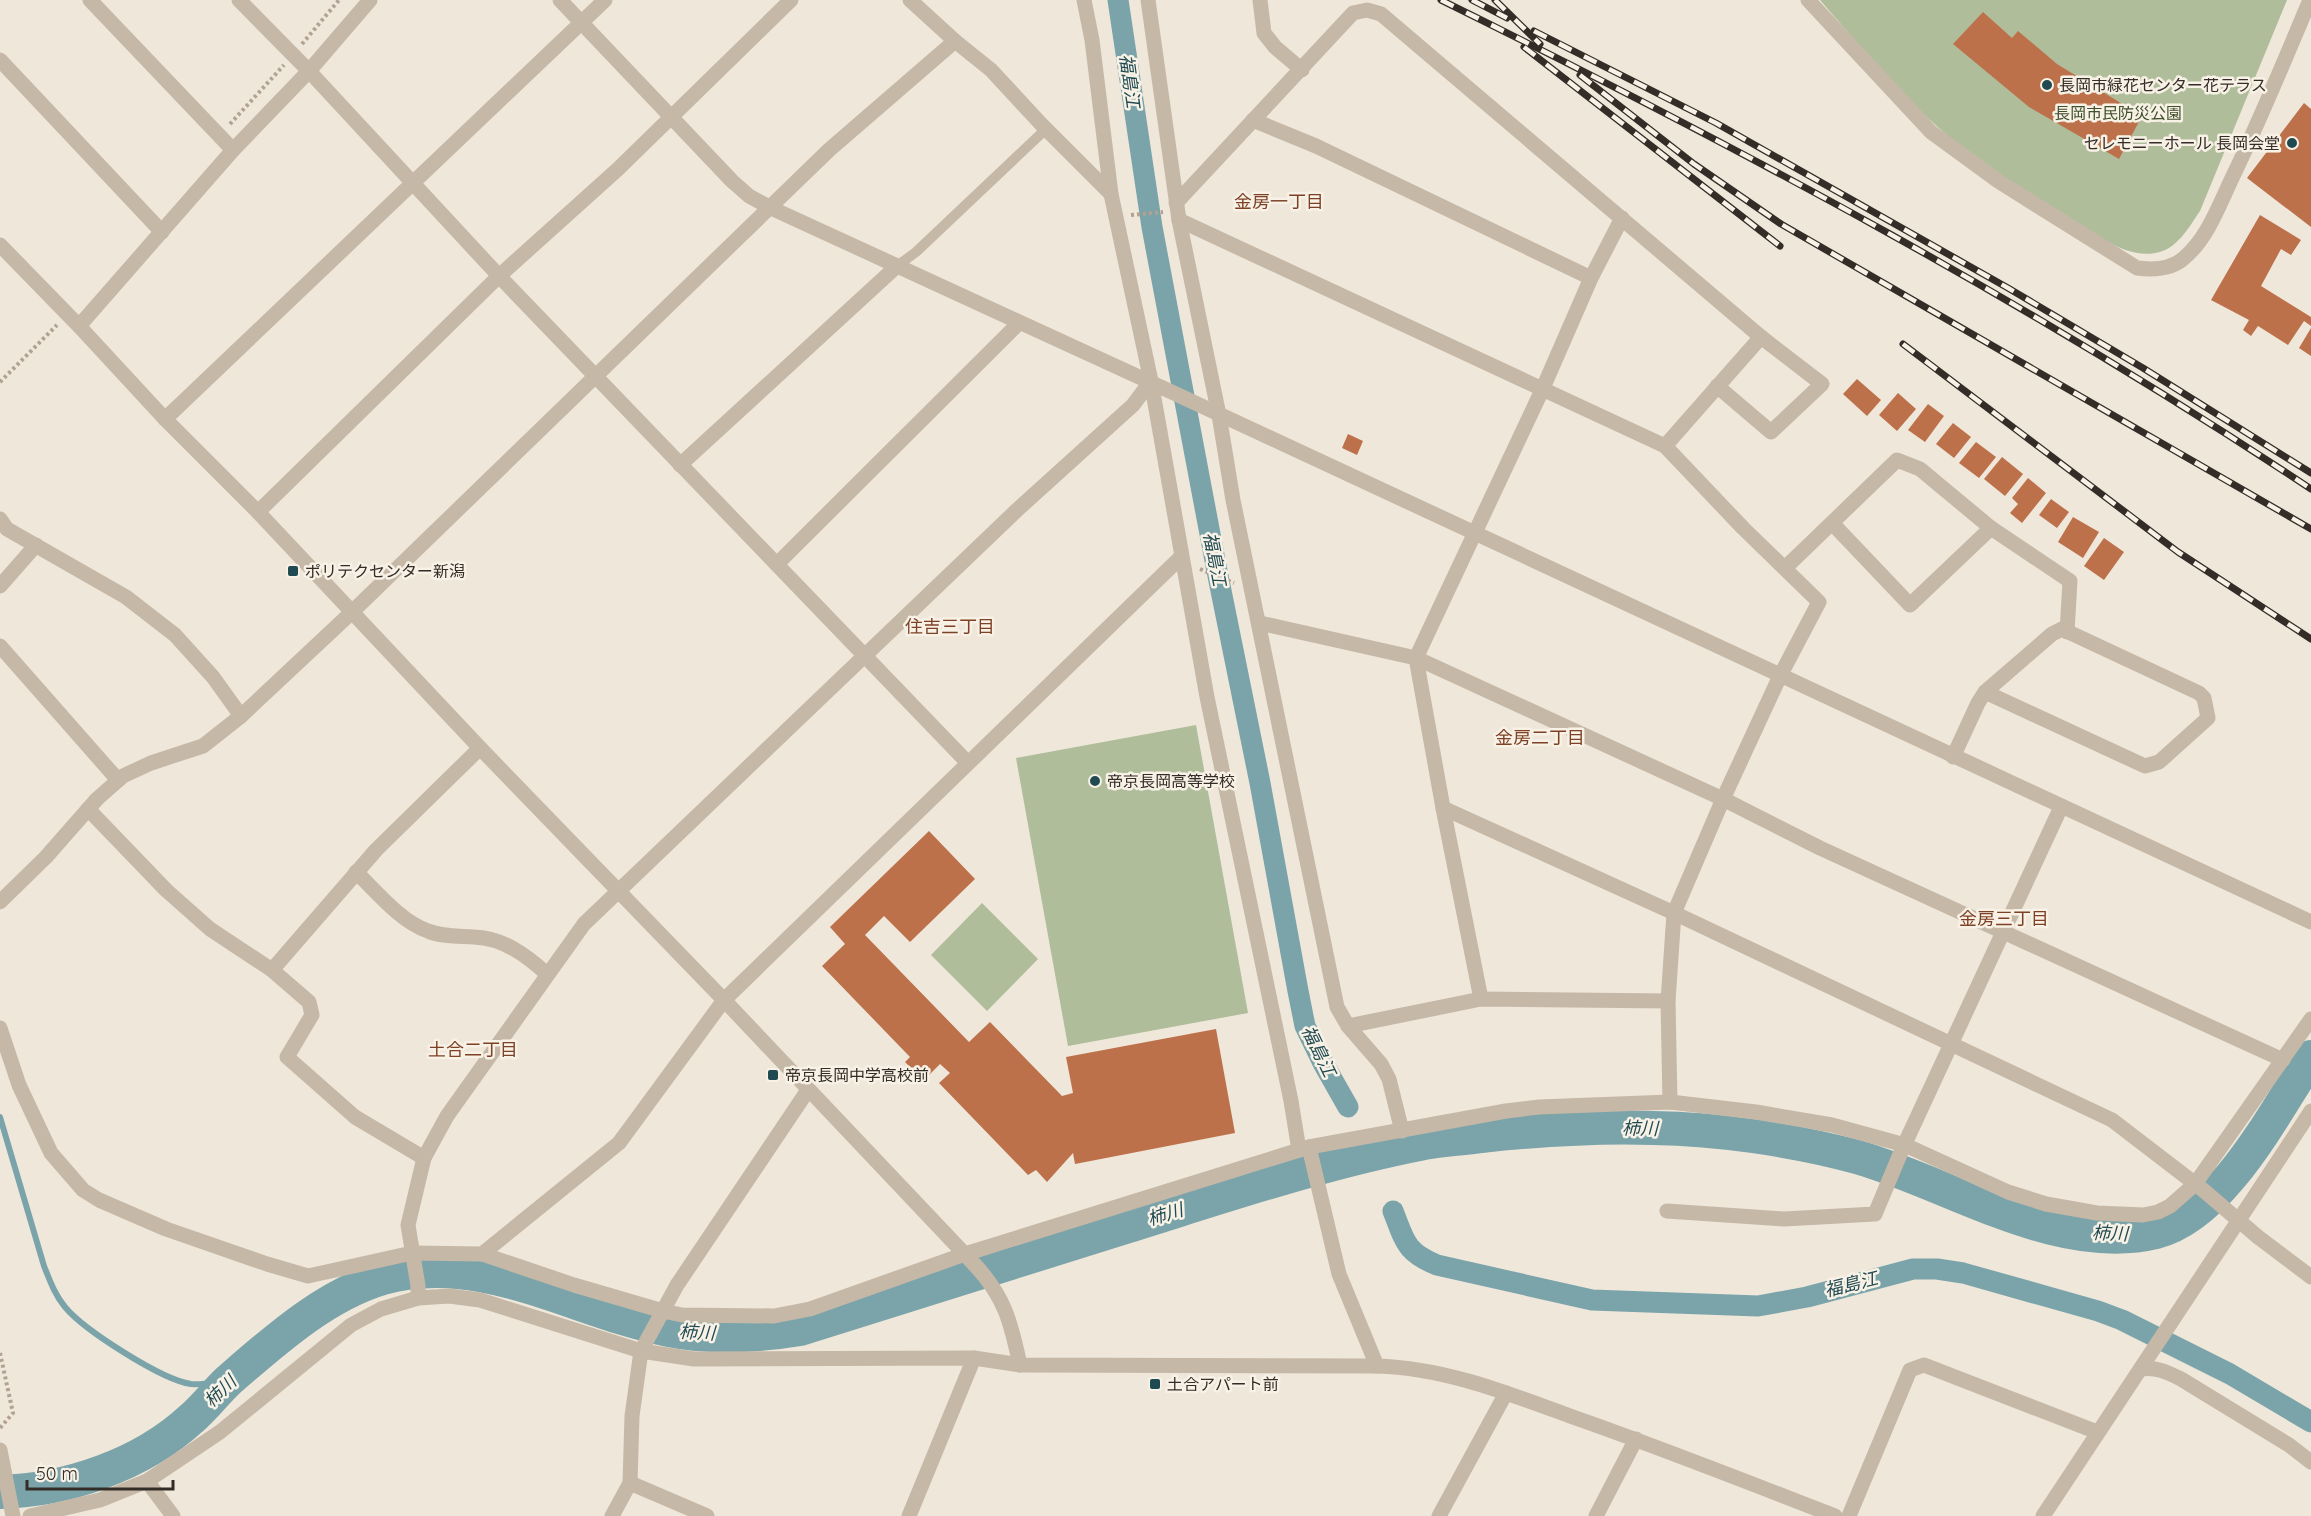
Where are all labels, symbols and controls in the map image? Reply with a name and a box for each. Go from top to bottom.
water label: 福島江 [1115,53,1145,111]
place label: 長岡市緑花センター花テラス [2059,75,2267,95]
marker: 長岡市緑花センター花テラス [2040,78,2054,92]
park label: 長岡市民防災公園 [2054,103,2182,123]
place label: セレモニーホール 長岡会堂 [2084,133,2280,153]
marker: セレモニーホール 長岡会堂 [2285,136,2299,150]
district label: 金房一丁目 [1234,190,1324,213]
water label: 福島江 [1199,530,1232,590]
place label: ポリテクセンター新潟 [305,561,465,581]
marker: ポリテクセンター新潟 [286,564,300,578]
district label: 住吉三丁目 [905,615,995,638]
district label: 金房二丁目 [1495,726,1585,749]
place label: 帝京長岡高等学校 [1107,771,1235,791]
marker: 帝京長岡高等学校 [1088,774,1102,788]
district label: 金房三丁目 [1959,907,2049,930]
water label: 福島江 [1297,1022,1342,1082]
district label: 土合二丁目 [428,1038,518,1061]
place label: 帝京長岡中学高校前 [785,1065,929,1085]
marker: 帝京長岡中学高校前 [766,1068,780,1082]
water label: 柿川 [1622,1116,1660,1140]
water label: 柿川 [1144,1197,1187,1230]
water label: 柿川 [2092,1221,2130,1245]
water label: 福島江 [1822,1266,1882,1302]
water label: 柿川 [678,1320,718,1345]
water label: 柿川 [199,1369,242,1412]
place label: 土合アパート前 [1167,1374,1279,1394]
marker: 土合アパート前 [1148,1377,1162,1391]
scale bar [27,1453,172,1491]
text: 50 m [36,1462,78,1485]

